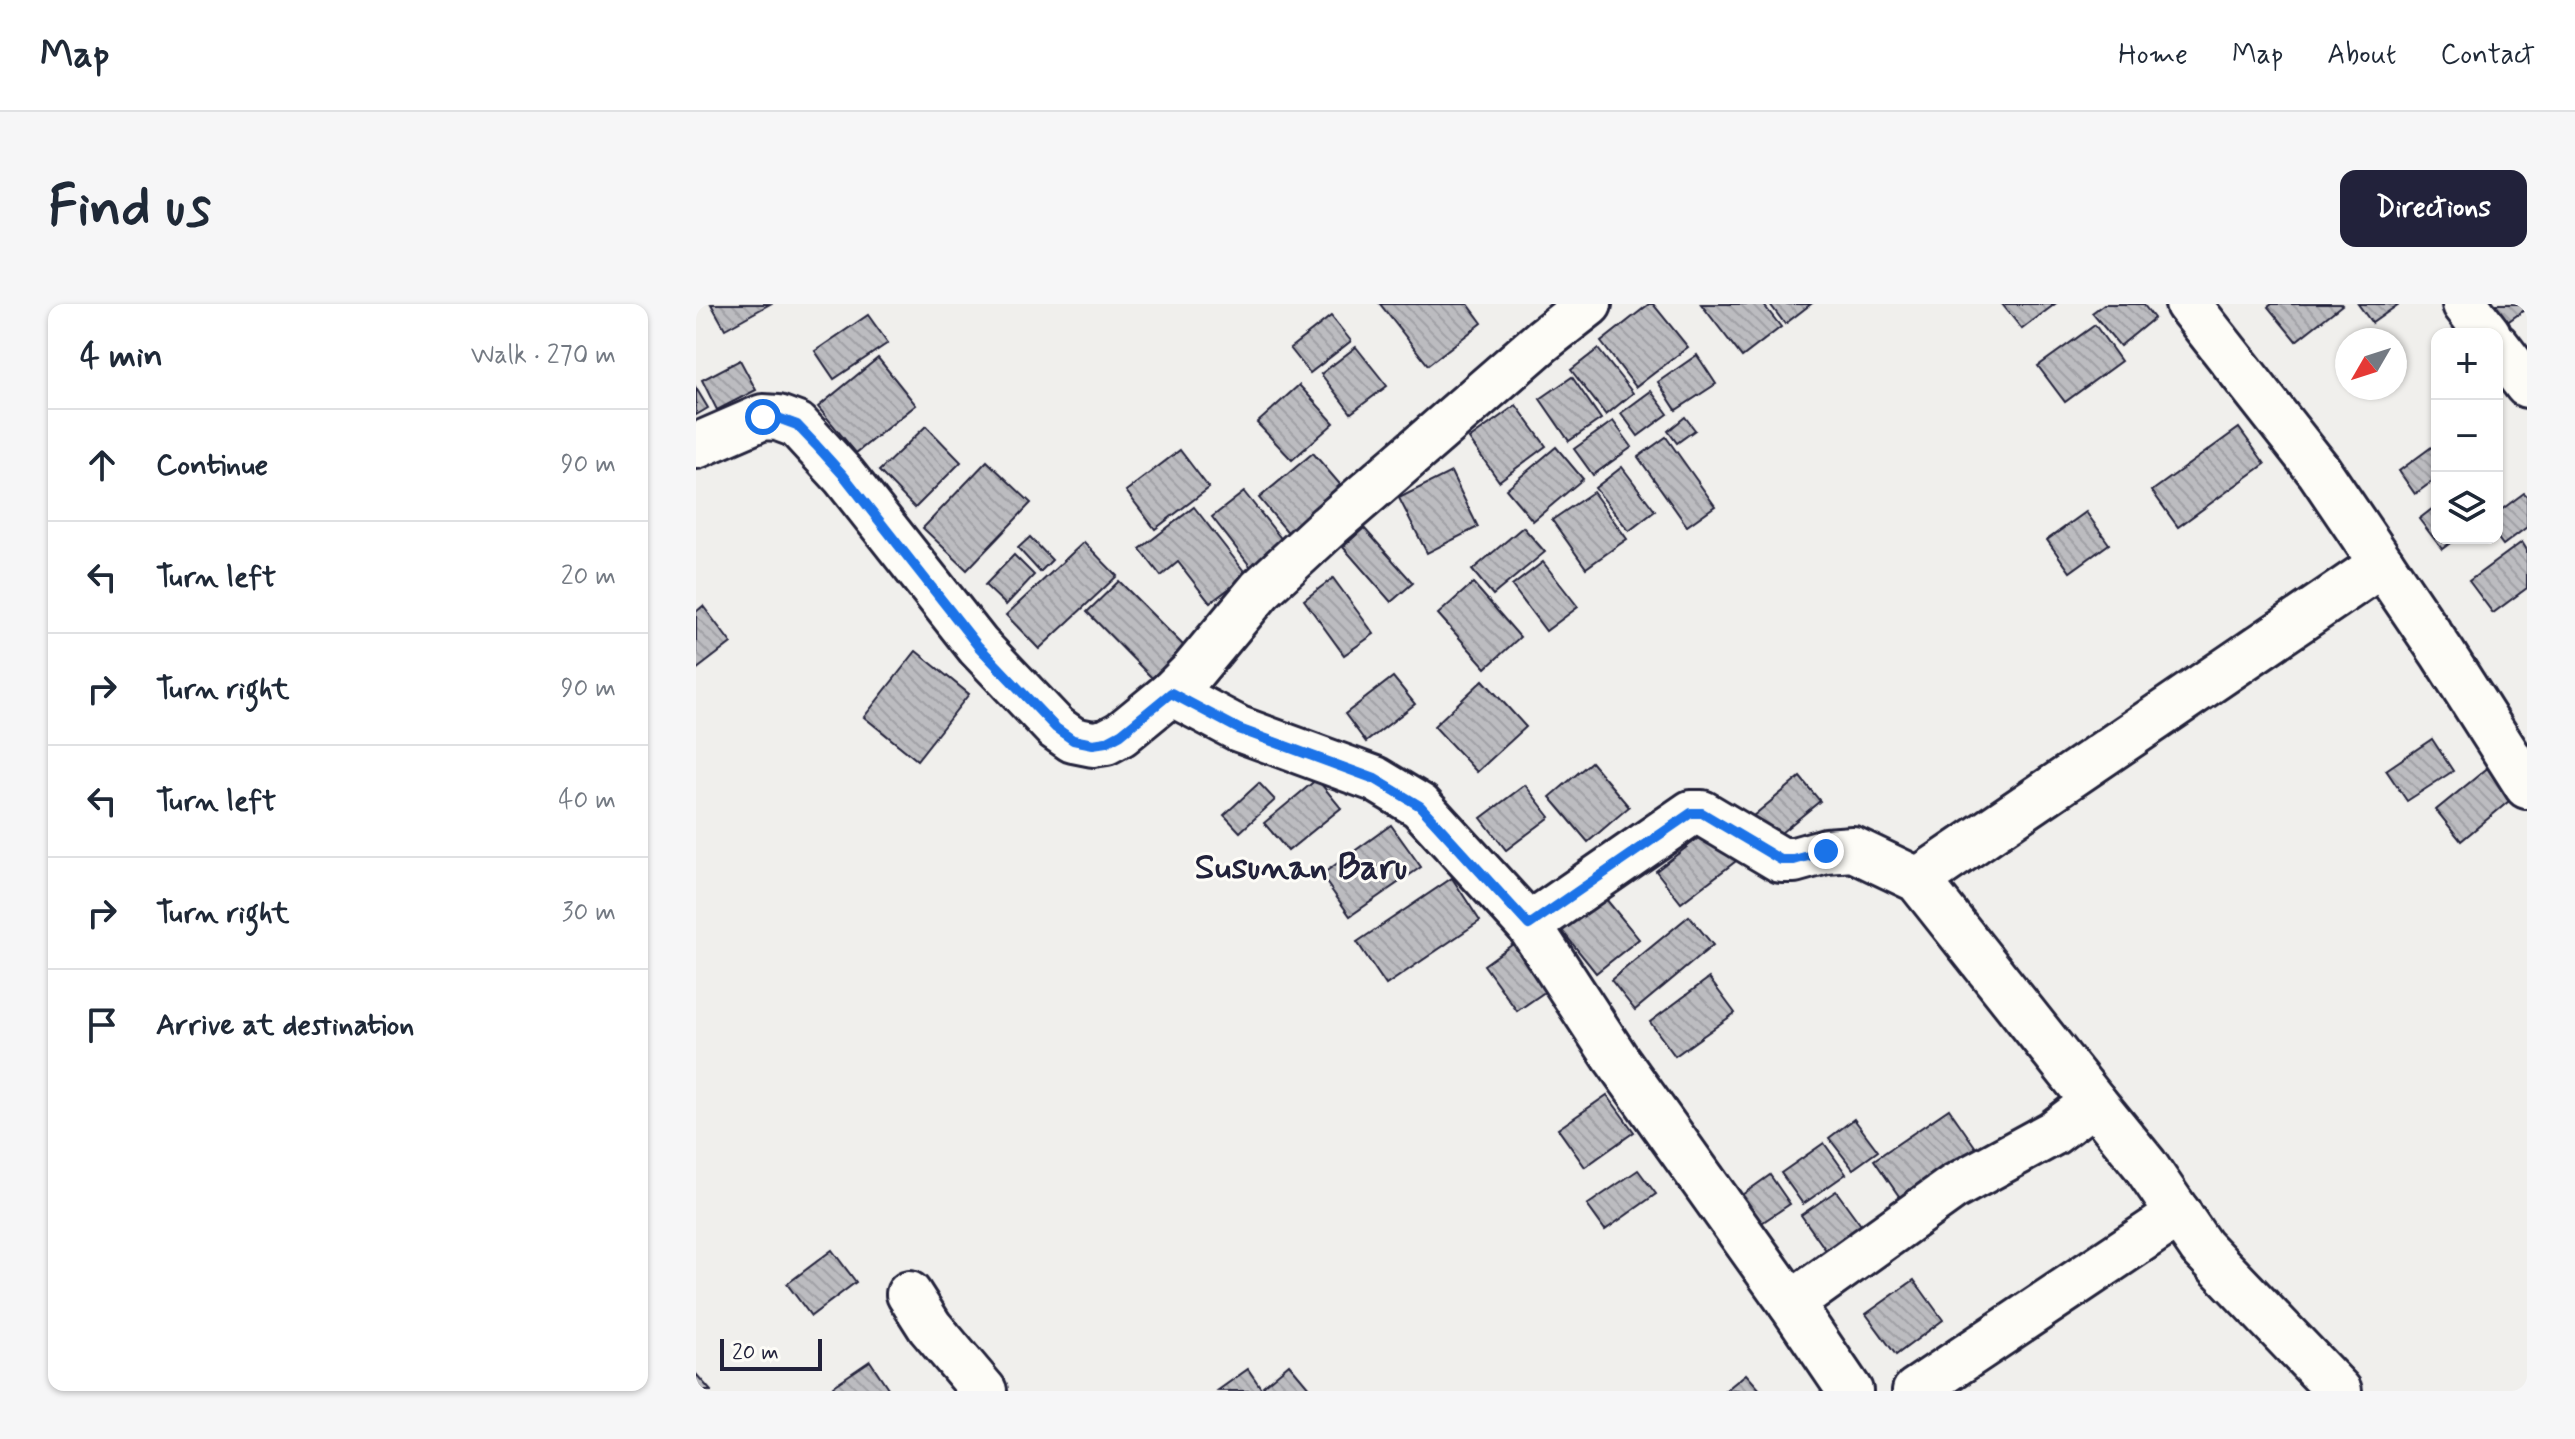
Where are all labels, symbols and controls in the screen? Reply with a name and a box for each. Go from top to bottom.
text: Map [40,31,110,80]
text: Home [2118,37,2188,74]
text: Map [2232,37,2283,74]
text: About [2327,37,2396,74]
text: Contact [2440,37,2535,74]
button: Directions [2340,170,2527,247]
text: Find us [48,172,211,245]
north arrow [2335,328,2407,400]
map controls [2431,328,2503,544]
button: + [2431,328,2503,400]
text: 4 min [80,334,163,379]
text: Walk · 270 m [471,339,616,373]
route start [745,399,781,435]
button: − [2431,400,2503,472]
icon: ahead [80,443,124,487]
text: Continue [156,446,268,485]
text: 90 m [561,448,616,482]
button: layers [2431,472,2503,544]
icon: left [80,555,124,599]
text: Turn left [156,558,276,597]
text: 20 m [561,560,616,594]
icon: right [80,667,124,711]
text: Turn right [156,670,289,709]
text: 90 m [561,672,616,706]
icon: left [80,779,124,823]
text: Turn left [156,782,276,821]
text: 40 m [558,784,616,818]
route end [1808,833,1844,869]
district label: Susunan Baru [1195,845,1407,892]
icon: right [80,891,124,935]
text: Turn right [156,894,289,933]
text: 30 m [562,896,616,930]
icon: arrive [80,1003,124,1047]
text: Arrive at destination [156,1006,414,1045]
scale bar [720,1335,822,1371]
text: 20 m [732,1339,779,1367]

